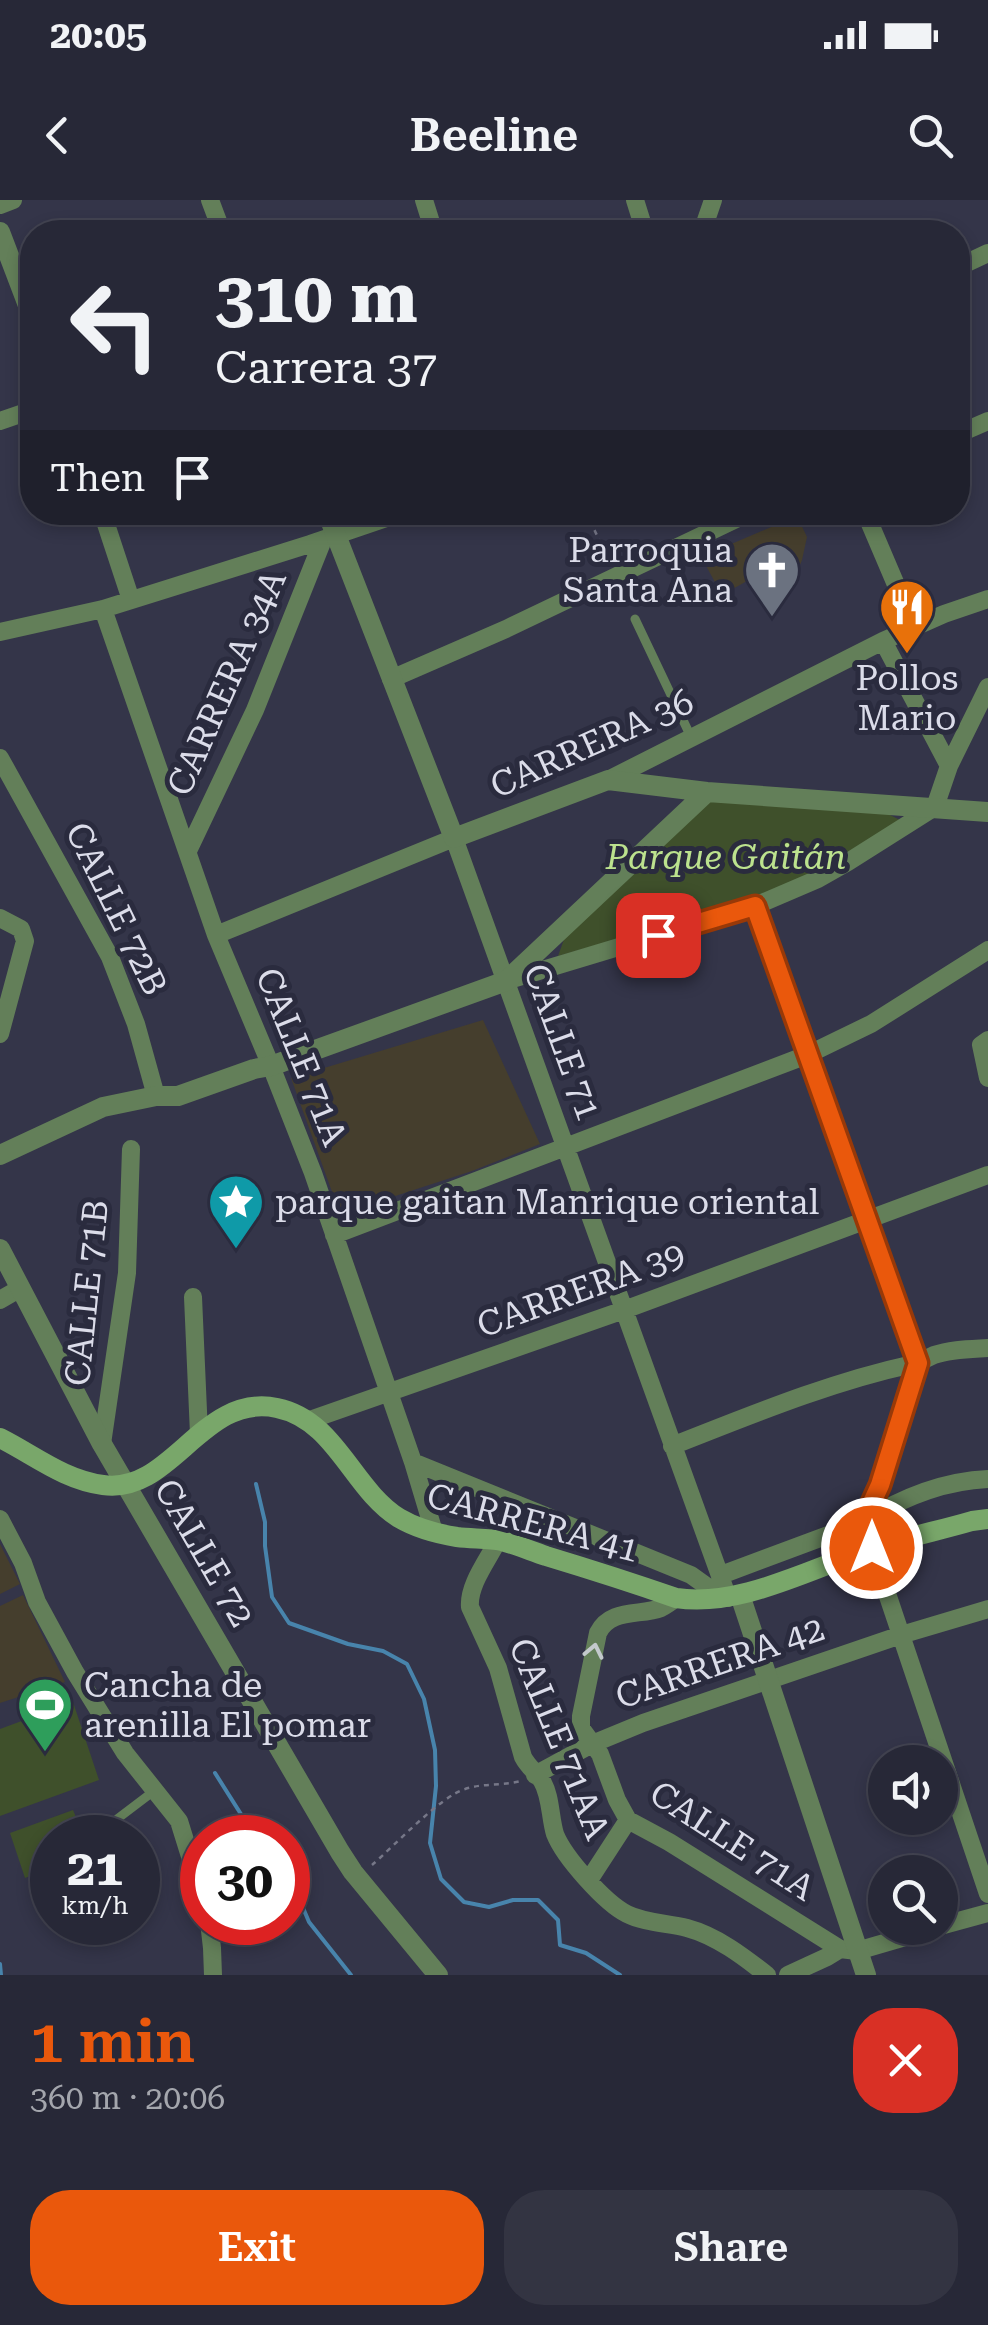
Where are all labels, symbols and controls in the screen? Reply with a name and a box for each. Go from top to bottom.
text: 20:05 [50,13,147,57]
icon: back [30,108,85,163]
icon: search [903,108,958,163]
text: Beeline [410,109,578,162]
text: 310 m [215,257,418,339]
icon: left [50,260,180,390]
text: Carrera 37 [215,341,437,394]
icon: arrive [165,450,220,505]
text: Then [50,456,145,500]
place label: Parroquia Santa Ana [563,530,733,611]
church icon: Parroquia Santa Ana [742,540,802,619]
street label: CARRERA 34A [159,563,295,802]
restaurant icon: Pollos Mario [877,577,937,656]
place label: Pollos Mario [856,658,958,739]
street label: CARRERA 36 [484,681,700,807]
street label: CALLE 72B [57,816,175,1002]
park label: Parque Gaitán [605,837,846,878]
pin [616,893,701,978]
icon: arrive [631,908,686,963]
street label: CALLE 71 [515,958,609,1126]
street label: CALLE 71A [247,962,355,1152]
place icon: parque gaitan Manrique oriental [206,1172,266,1251]
place label: parque gaitan Manrique oriental [275,1182,819,1223]
street label: CALLE 71B [57,1198,117,1388]
street label: CARRERA 39 [472,1233,690,1347]
street label: CALLE 72 [145,1472,263,1634]
street label: CARRERA 41 [422,1475,644,1571]
position arrow [820,1496,924,1600]
street label: CARRERA 42 [610,1608,830,1718]
street label: CALLE 71AA [500,1632,618,1846]
one-way arrow [583,1643,604,1660]
place label: Cancha de arenilla El pomar [84,1665,371,1746]
sports icon: Cancha de arenilla El pomar [15,1675,75,1754]
map controls [868,1745,958,1945]
button: sound [868,1745,958,1835]
street label: CALLE 71A [642,1773,822,1910]
speed limit sign: 30 [180,1815,310,1945]
text: 21 [67,1839,123,1897]
button: search [868,1855,958,1945]
text: km/h [62,1891,128,1920]
text: 1 min [30,2006,195,2077]
button: close [853,2008,958,2113]
text: 360 m · 20:06 [30,2079,225,2117]
button: Exit [30,2190,484,2305]
button: Share [504,2190,958,2305]

